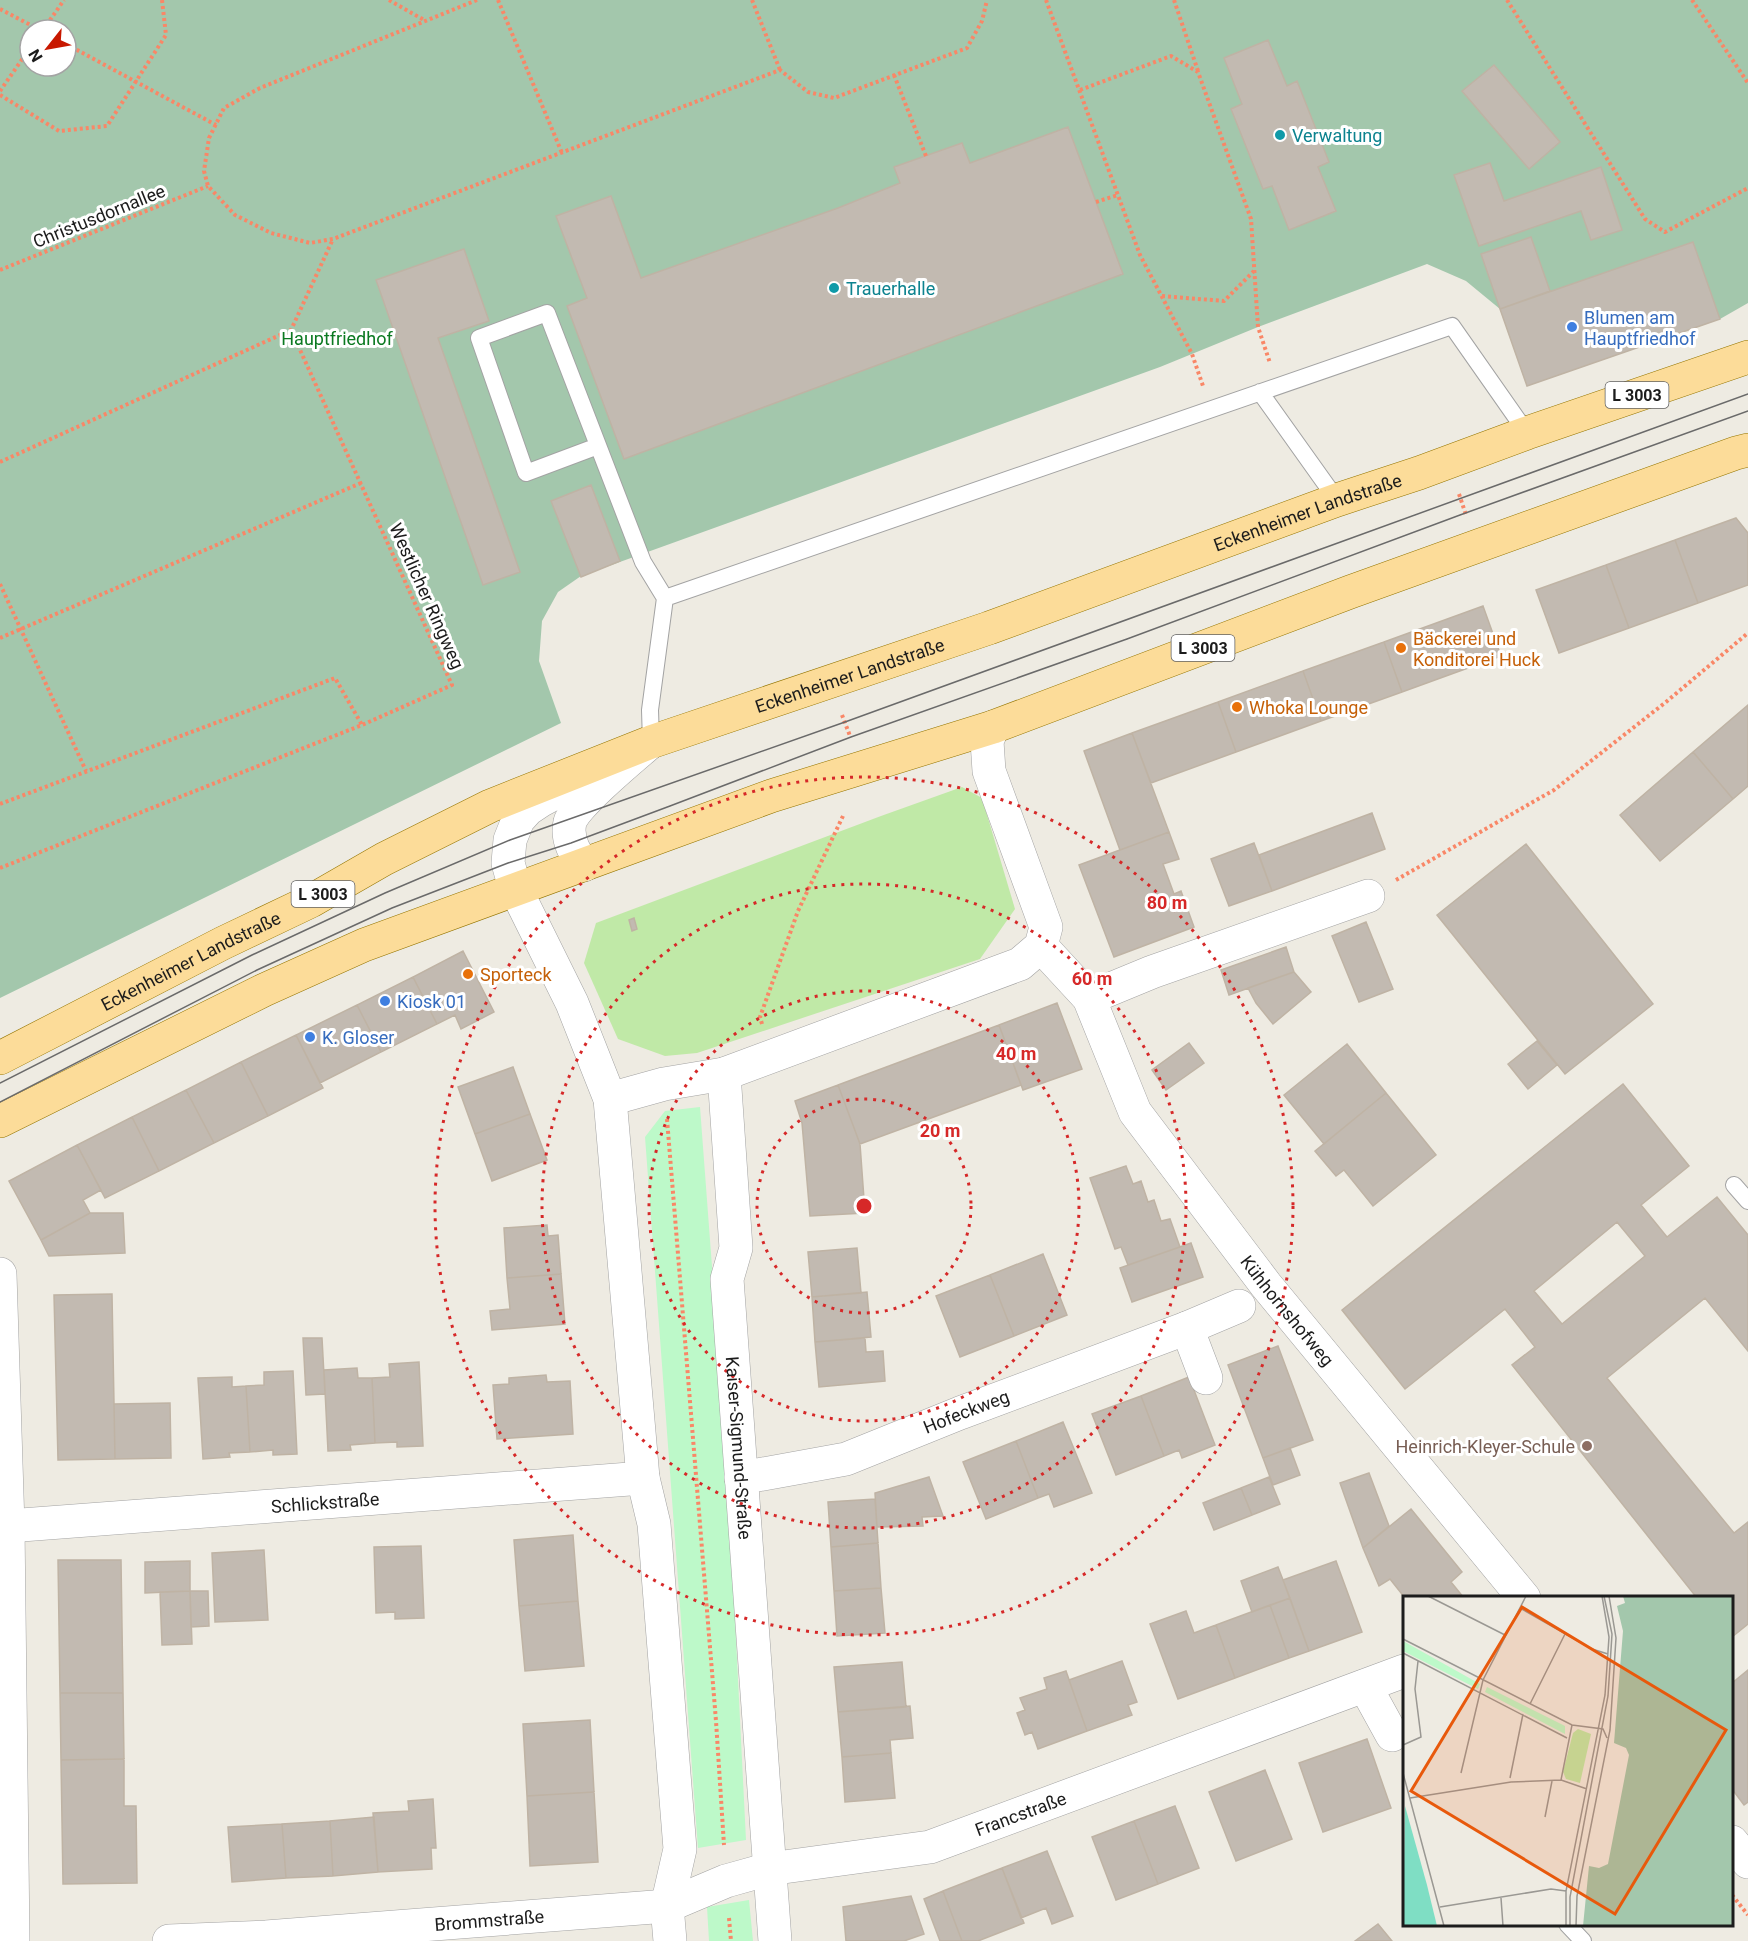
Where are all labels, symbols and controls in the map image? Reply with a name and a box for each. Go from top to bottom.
north arrow [18,18,78,78]
text: N [25,46,47,65]
place label: Verwaltung [1292,125,1382,146]
marker: Verwaltung [1273,128,1287,142]
street label: Christusdornallee [30,180,168,252]
place label: Trauerhalle [846,278,935,299]
marker: Trauerhalle [827,281,841,295]
place label: Blumen am Hauptfriedhof [1584,307,1696,349]
marker: Blumen am Hauptfriedhof [1565,320,1579,334]
park label: Hauptfriedhof [281,328,393,349]
road number: L 3003 [1606,382,1668,408]
street label: Eckenheimer Landstraße [1210,469,1404,555]
street label: Westlicher Ringweg [385,520,469,672]
place label: Bäckerei und Konditorei Huck [1413,628,1541,670]
street label: Eckenheimer Landstraße [752,633,947,717]
road number: L 3003 [1172,635,1234,661]
marker: Bäckerei und Konditorei Huck [1394,641,1408,655]
place label: Whoka Lounge [1249,697,1368,718]
marker: Whoka Lounge [1230,700,1244,714]
road number: L 3003 [292,881,354,907]
text: 80 m [1147,892,1187,913]
street label: Eckenheimer Landstraße [97,907,284,1015]
place label: Sporteck [480,964,552,985]
marker: Sporteck [461,967,475,981]
text: 60 m [1072,968,1112,989]
place label: Kiosk 01 [397,991,466,1012]
marker: Kiosk 01 [378,994,392,1008]
place label: K. Gloser [322,1027,394,1048]
marker: K. Gloser [303,1030,317,1044]
text: 40 m [996,1043,1036,1064]
text: 20 m [920,1120,960,1141]
centre of rings [854,1196,874,1216]
street label: Kühhornshofweg [1237,1251,1339,1370]
street label: Kaiser-Sigmund-Straße [722,1355,756,1540]
street label: Hofeckweg [920,1385,1012,1437]
place label: Heinrich-Kleyer-Schule [1396,1436,1575,1457]
marker: Heinrich-Kleyer-Schule [1580,1439,1594,1453]
street label: Schlickstraße [270,1487,380,1517]
inset map [1403,1596,1733,1926]
street label: Francstraße [972,1787,1069,1840]
street label: Brommstraße [434,1905,545,1934]

